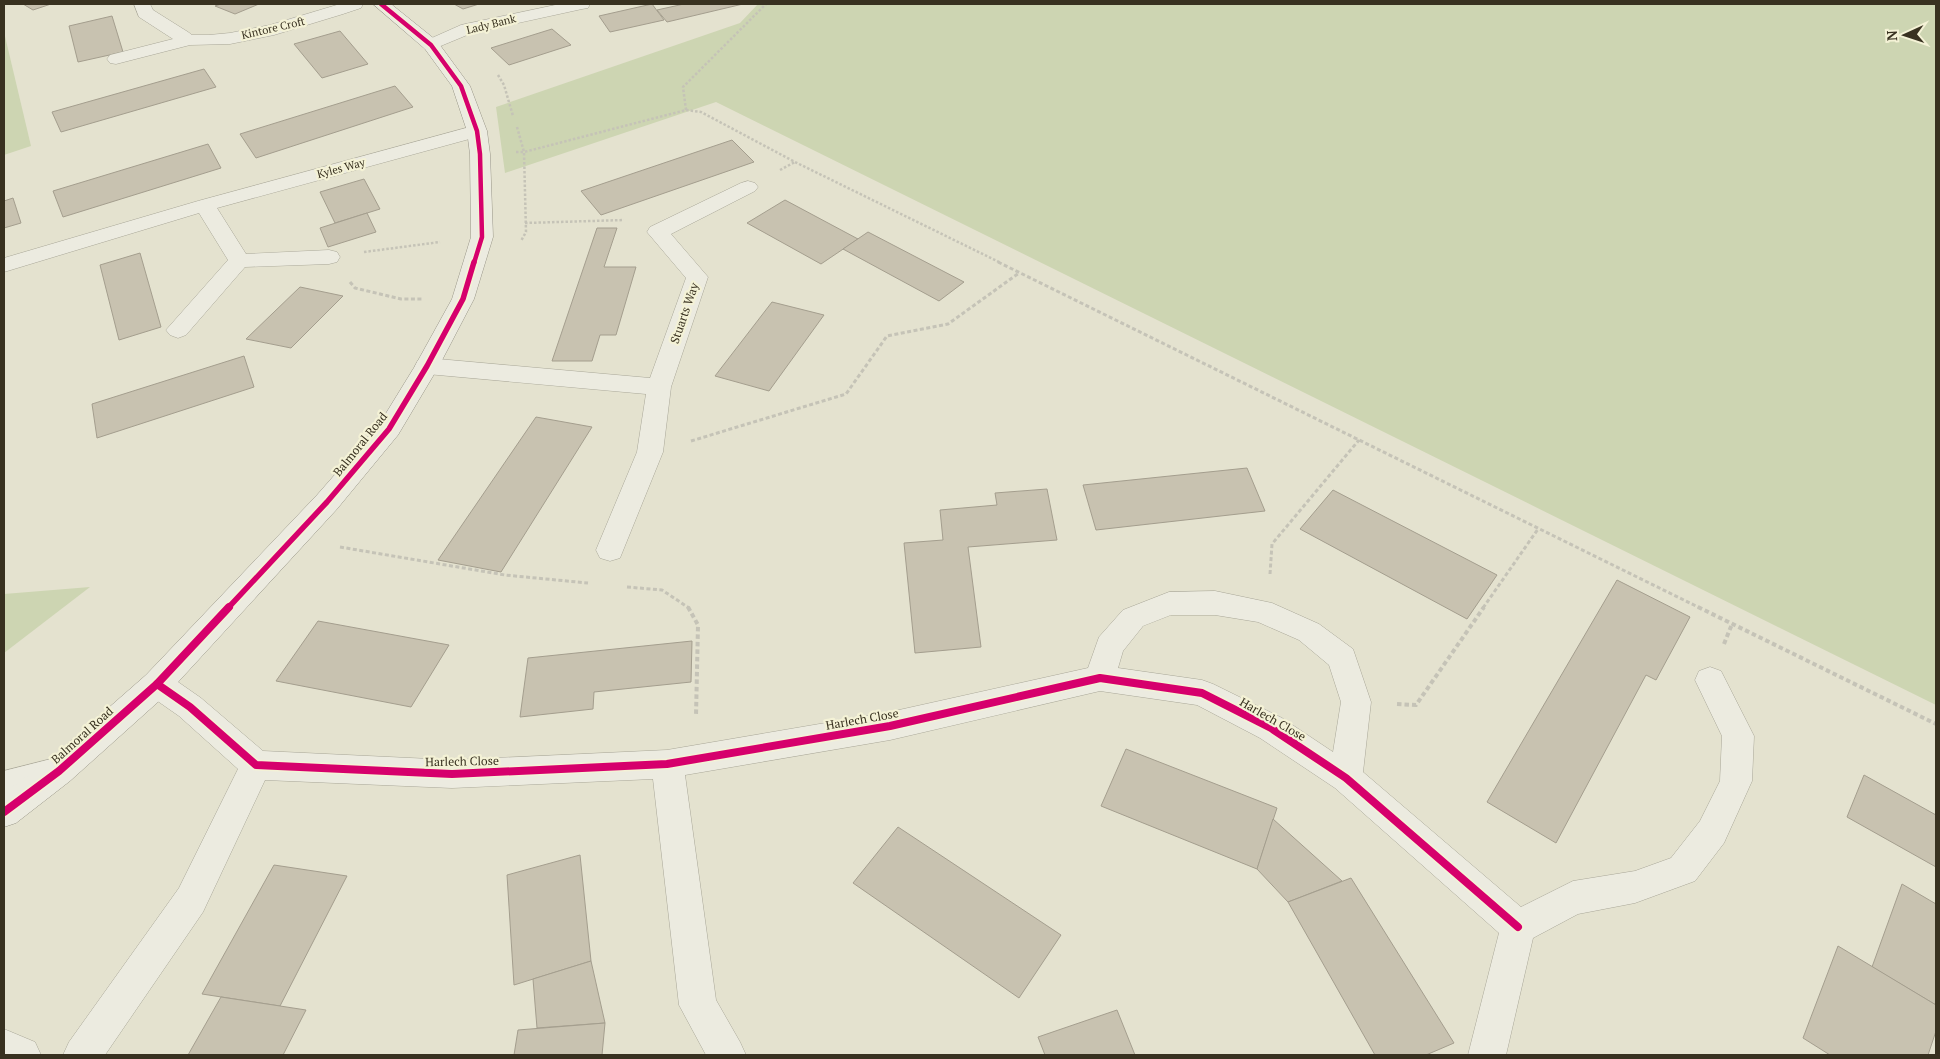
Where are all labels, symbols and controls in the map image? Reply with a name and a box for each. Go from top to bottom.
north arrow [1880,10,1930,60]
street label: Lady Bank [465,11,517,37]
street label: Kintore Croft [240,14,306,42]
text: N [1882,30,1901,42]
street label: Kyles Way [316,155,367,181]
street label: Stuarts Way [667,280,702,345]
street label: Balmoral Road [330,409,391,479]
street label: Harlech Close [1237,694,1309,744]
street label: Balmoral Road [48,703,116,767]
street label: Harlech Close [824,705,900,733]
street label: Harlech Close [425,753,499,769]

